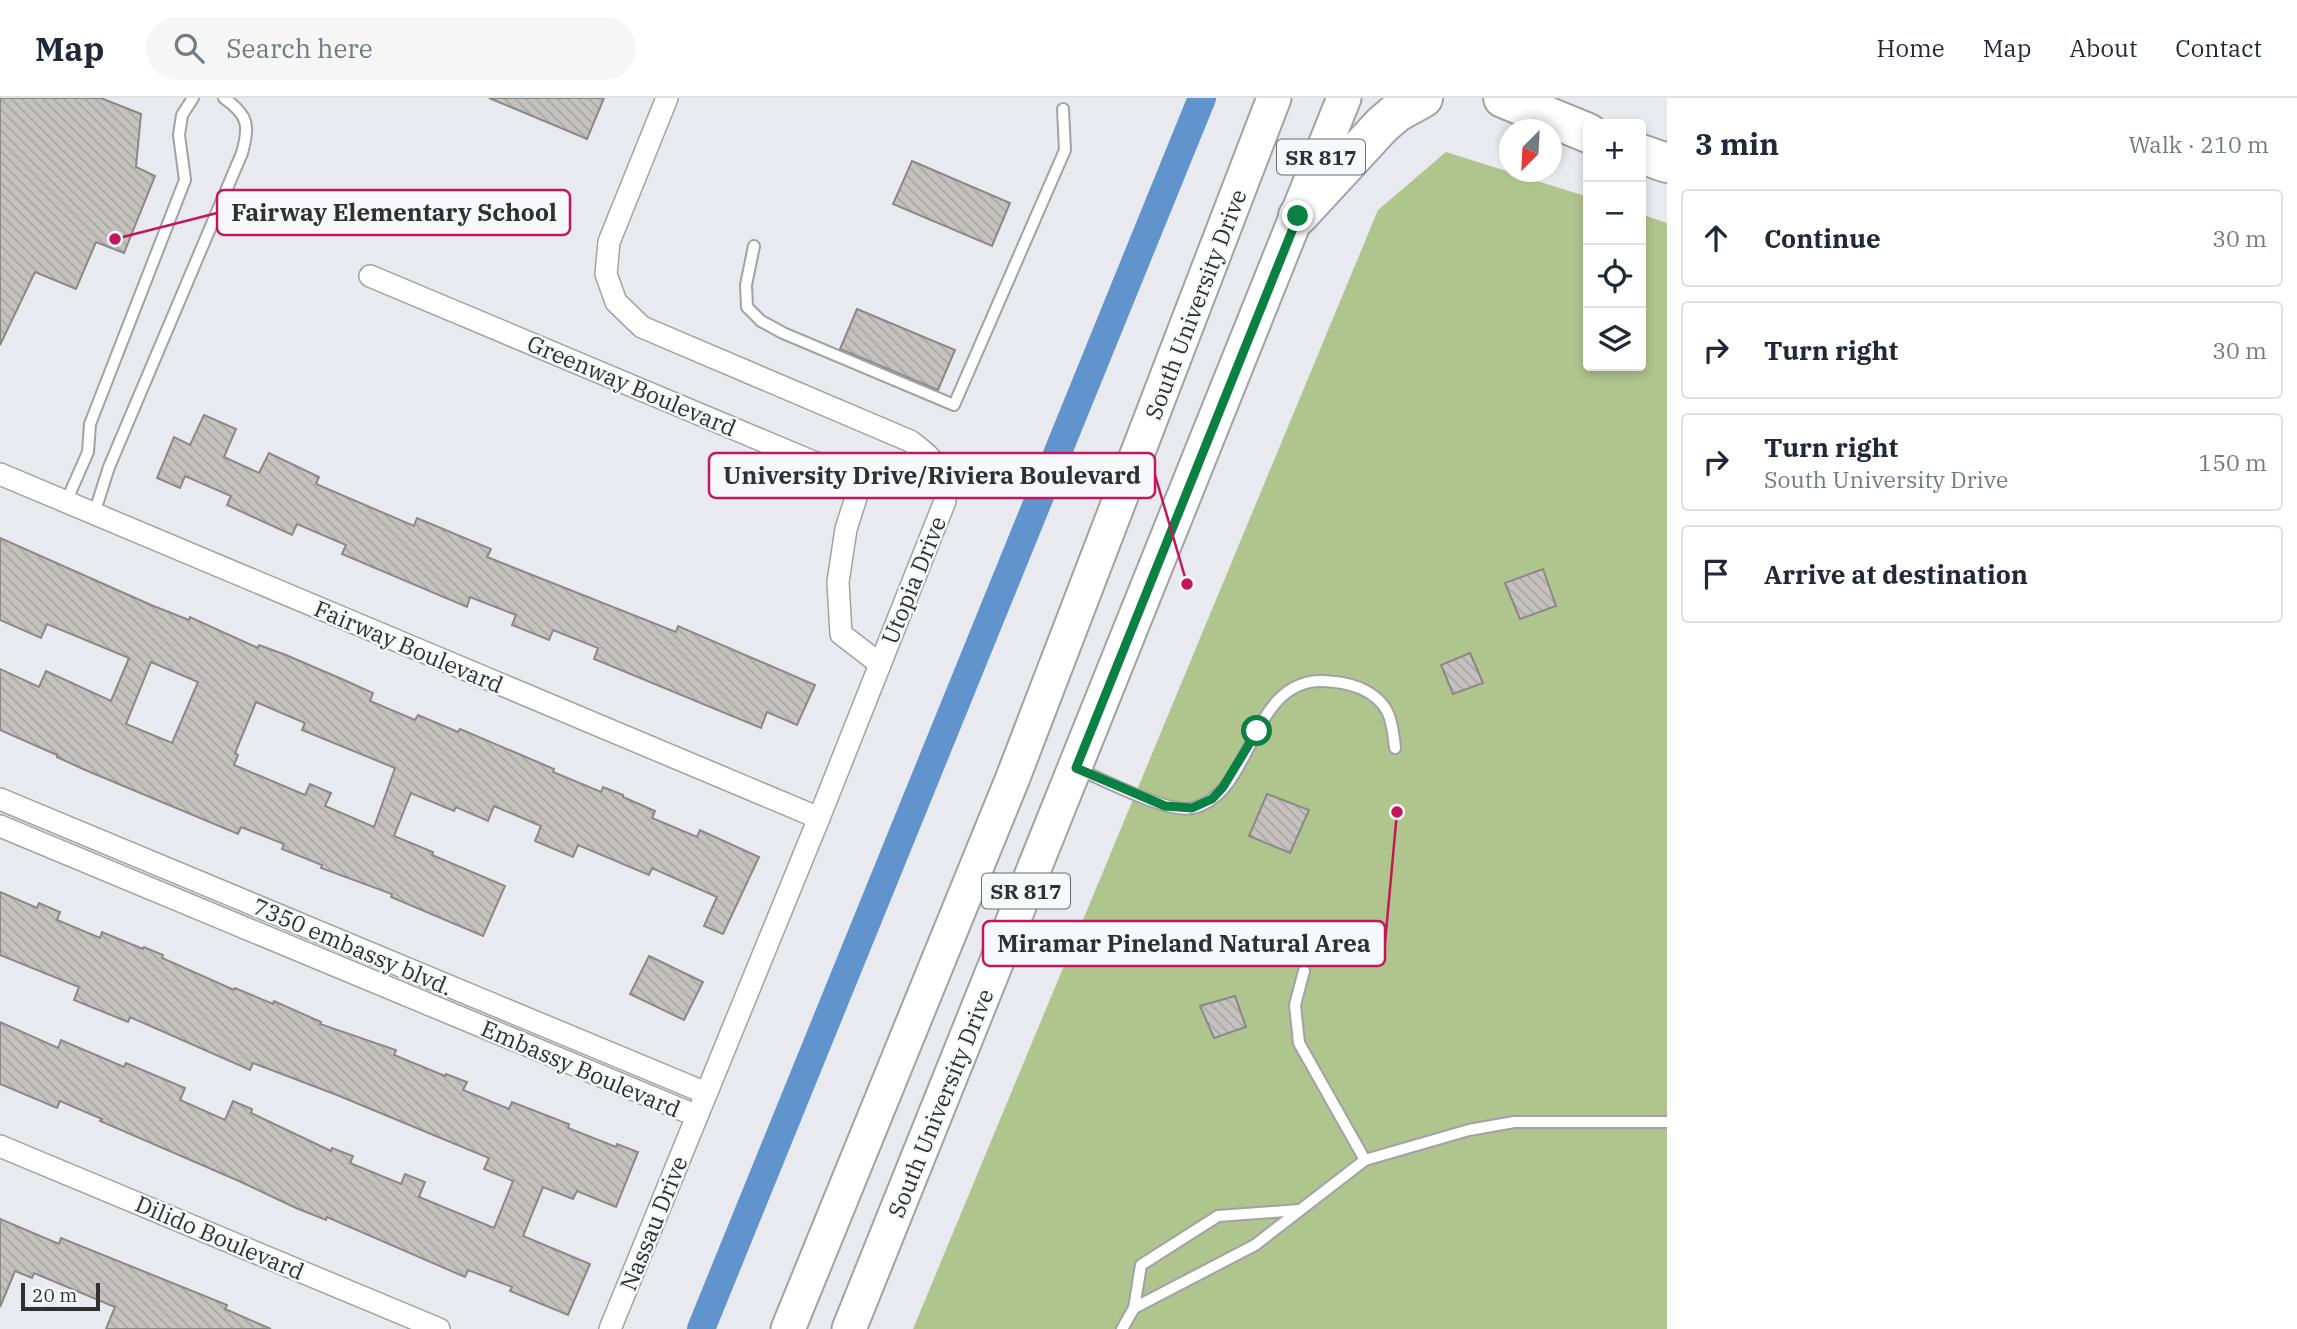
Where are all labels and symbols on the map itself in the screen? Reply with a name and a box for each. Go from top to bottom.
north arrow [1499,119,1562,182]
road number: SR 817 [1277,140,1365,174]
street label: South University Drive [1137,185,1253,423]
callout: Fairway Elementary School [217,190,570,235]
text: Fairway Elementary School [231,196,557,228]
route end [1282,200,1313,231]
street label: Greenway Boulevard [523,327,741,443]
callout: University Drive/Riviera Boulevard [709,453,1155,498]
text: University Drive/Riviera Boulevard [723,459,1141,491]
street label: Utopia Drive [874,512,952,648]
street label: Fairway Boulevard [310,593,508,699]
route start [1241,715,1272,746]
road number: SR 817 [982,874,1070,908]
street label: 7350 embassy blvd. [249,890,457,1002]
callout: Miramar Pineland Natural Area [983,921,1385,966]
text: Miramar Pineland Natural Area [997,927,1371,959]
street label: South University Drive [880,984,1000,1222]
street label: Embassy Boulevard [477,1012,685,1124]
street label: Nassau Drive [612,1151,694,1295]
street label: Dilido Boulevard [131,1188,309,1286]
scale bar [21,1280,100,1312]

